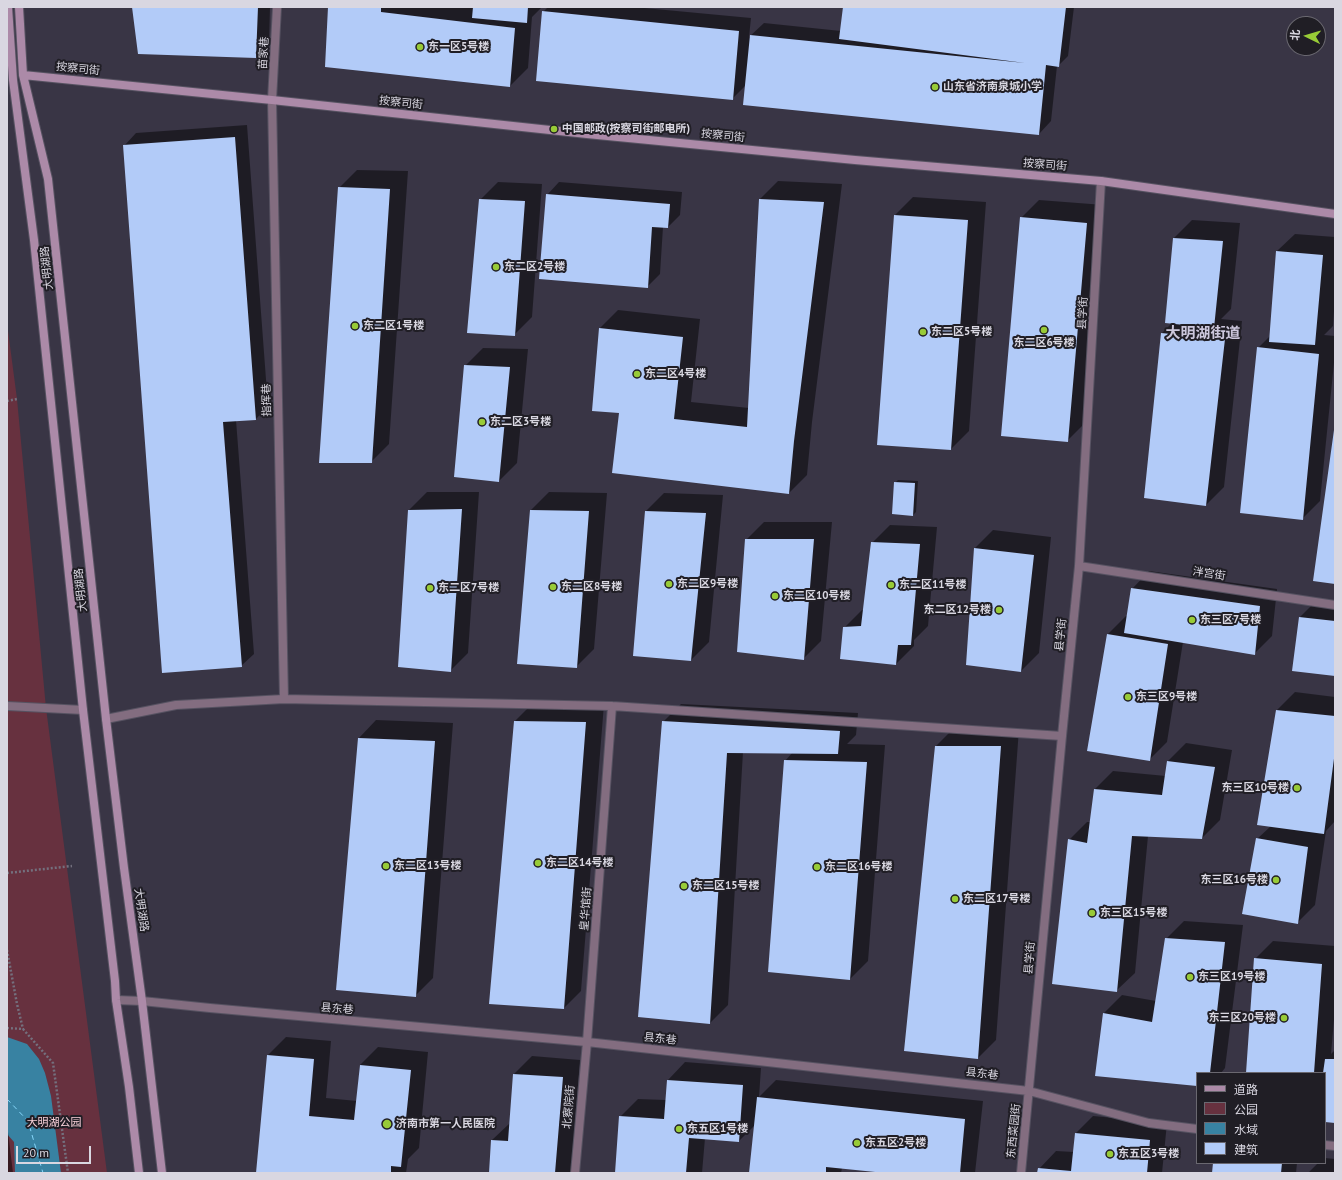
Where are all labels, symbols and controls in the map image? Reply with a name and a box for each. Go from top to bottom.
north arrow [1286,16,1326,56]
text: 北 [1288,29,1302,41]
street label: 苗家巷 [257,36,271,70]
place label: 东一区5号楼 [428,40,489,54]
marker: 东一区5号楼 [415,42,425,52]
street label: 按察司街 [55,60,101,78]
place label: 山东省济南泉城小学 [943,80,1042,94]
marker: 山东省济南泉城小学 [930,82,940,92]
street label: 按察司街 [378,94,424,112]
place label: 中国邮政(按察司街邮电所) [562,122,690,136]
marker: 中国邮政(按察司街邮电所) [549,124,559,134]
street label: 按察司街 [700,127,746,145]
street label: 按察司街 [1023,157,1067,173]
street label: 大明湖路 [38,245,56,291]
place label: 东二区2号楼 [504,260,565,274]
marker: 东二区2号楼 [491,262,501,272]
street label: 县学街 [1076,296,1090,330]
place label: 东二区1号楼 [363,319,424,333]
marker: 东二区1号楼 [350,321,360,331]
place label: 东二区5号楼 [931,325,992,339]
marker: 东二区6号楼 [1039,325,1049,335]
district label: 大明湖街道 [1166,325,1240,343]
marker: 东二区5号楼 [918,327,928,337]
place label: 东二区6号楼 [1013,336,1075,350]
place label: 东二区4号楼 [645,367,706,381]
marker: 东二区4号楼 [632,369,642,379]
street label: 指挥巷 [260,383,274,417]
place label: 东二区3号楼 [490,415,551,429]
marker: 东二区3号楼 [477,417,487,427]
street label: 泮宫街 [1192,565,1226,583]
street label: 大明湖路 [72,567,90,613]
place label: 东二区9号楼 [677,577,738,591]
place label: 东二区11号楼 [899,578,966,592]
marker: 东二区9号楼 [664,579,674,589]
place label: 东二区8号楼 [561,580,622,594]
marker: 东二区11号楼 [886,580,896,590]
place label: 东二区7号楼 [438,581,499,595]
marker: 东二区8号楼 [548,582,558,592]
marker: 东二区7号楼 [425,583,435,593]
place label: 东二区10号楼 [783,589,850,603]
marker: 东二区10号楼 [770,591,780,601]
place label: 东二区12号楼 [924,603,991,617]
marker: 东二区12号楼 [994,605,1004,615]
place label: 东三区7号楼 [1200,613,1261,627]
marker: 东三区7号楼 [1187,615,1197,625]
street label: 县学街 [1053,618,1069,652]
place label: 东三区9号楼 [1136,690,1197,704]
marker: 东三区9号楼 [1123,692,1133,702]
place label: 东三区10号楼 [1222,781,1289,795]
marker: 东三区10号楼 [1292,783,1302,793]
place label: 东二区14号楼 [546,856,613,870]
marker: 东二区14号楼 [533,858,543,868]
place label: 东二区13号楼 [394,859,461,873]
place label: 东二区16号楼 [825,860,892,874]
marker: 东二区13号楼 [381,861,391,871]
marker: 东二区16号楼 [812,862,822,872]
place label: 东三区16号楼 [1201,873,1268,887]
marker: 东三区16号楼 [1271,875,1281,885]
place label: 东二区15号楼 [692,879,759,893]
marker: 东二区15号楼 [679,881,689,891]
street label: 大明湖路 [131,887,151,933]
street label: 皇华馆街 [578,887,594,931]
place label: 东二区17号楼 [963,892,1030,906]
marker: 东二区17号楼 [950,894,960,904]
place label: 东三区15号楼 [1100,906,1167,920]
marker: 东三区15号楼 [1087,908,1097,918]
street label: 县学街 [1022,941,1038,975]
place label: 东三区19号楼 [1198,970,1265,984]
marker: 东三区19号楼 [1185,972,1195,982]
street label: 县东巷 [320,1001,354,1017]
place label: 东三区20号楼 [1209,1011,1276,1025]
marker: 东三区20号楼 [1279,1013,1289,1023]
street label: 县东巷 [643,1031,677,1047]
street label: 县东巷 [965,1065,999,1083]
legend [1196,1072,1326,1164]
text: 道路 [1234,1082,1258,1097]
street label: 北察院街 [561,1085,577,1129]
text: 公园 [1234,1102,1258,1117]
street label: 东西菜园街 [1005,1103,1023,1159]
park label: 大明湖公园 [27,1116,81,1130]
place label: 济南市第一人民医院 [396,1117,495,1131]
marker: 济南市第一人民医院 [381,1118,393,1130]
place label: 东五区1号楼 [687,1122,748,1136]
text: 水域 [1234,1122,1258,1137]
marker: 东五区1号楼 [674,1124,684,1134]
place label: 东五区2号楼 [865,1136,926,1150]
scale bar [18,1138,93,1164]
marker: 东五区2号楼 [852,1138,862,1148]
text: 建筑 [1234,1142,1258,1157]
text: 20 m [23,1145,49,1160]
place label: 东五区3号楼 [1118,1147,1179,1161]
marker: 东五区3号楼 [1105,1149,1115,1159]

